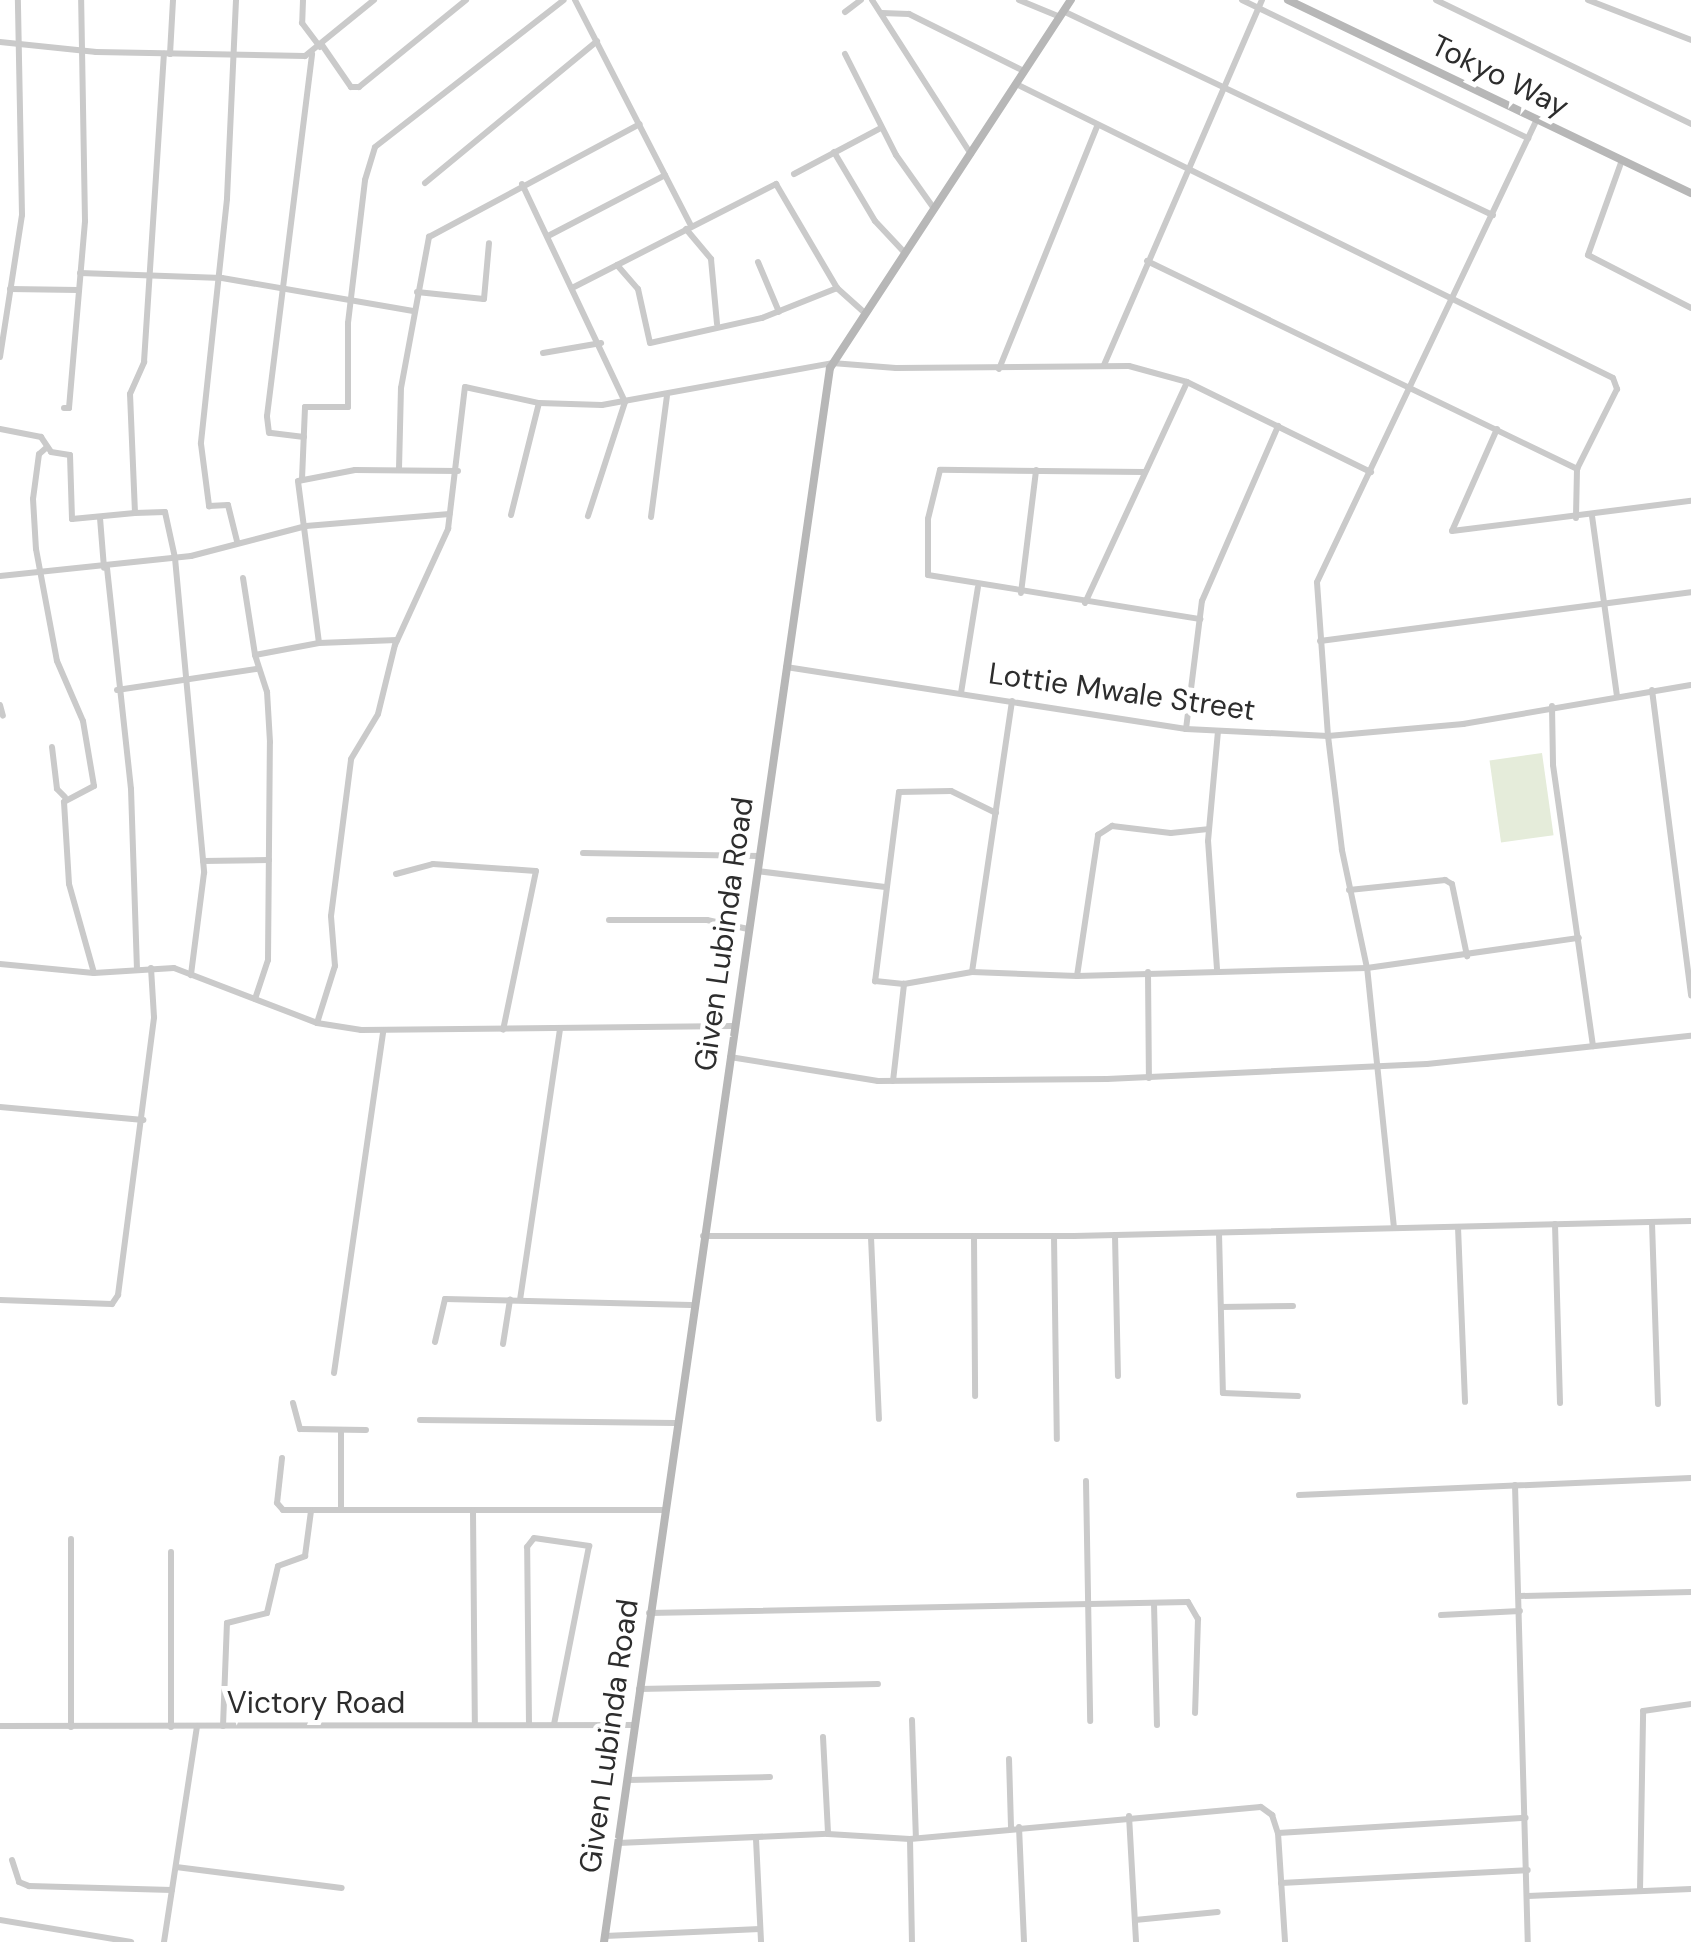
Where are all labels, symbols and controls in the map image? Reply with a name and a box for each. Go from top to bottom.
street label: Tokyo Way [1426,27,1574,125]
street label: Lottie Mwale Street [986,655,1258,729]
street label: Given Lubinda Road [687,795,761,1073]
street label: Given Lubinda Road [572,1597,646,1875]
street label: Victory Road [227,1685,405,1721]

